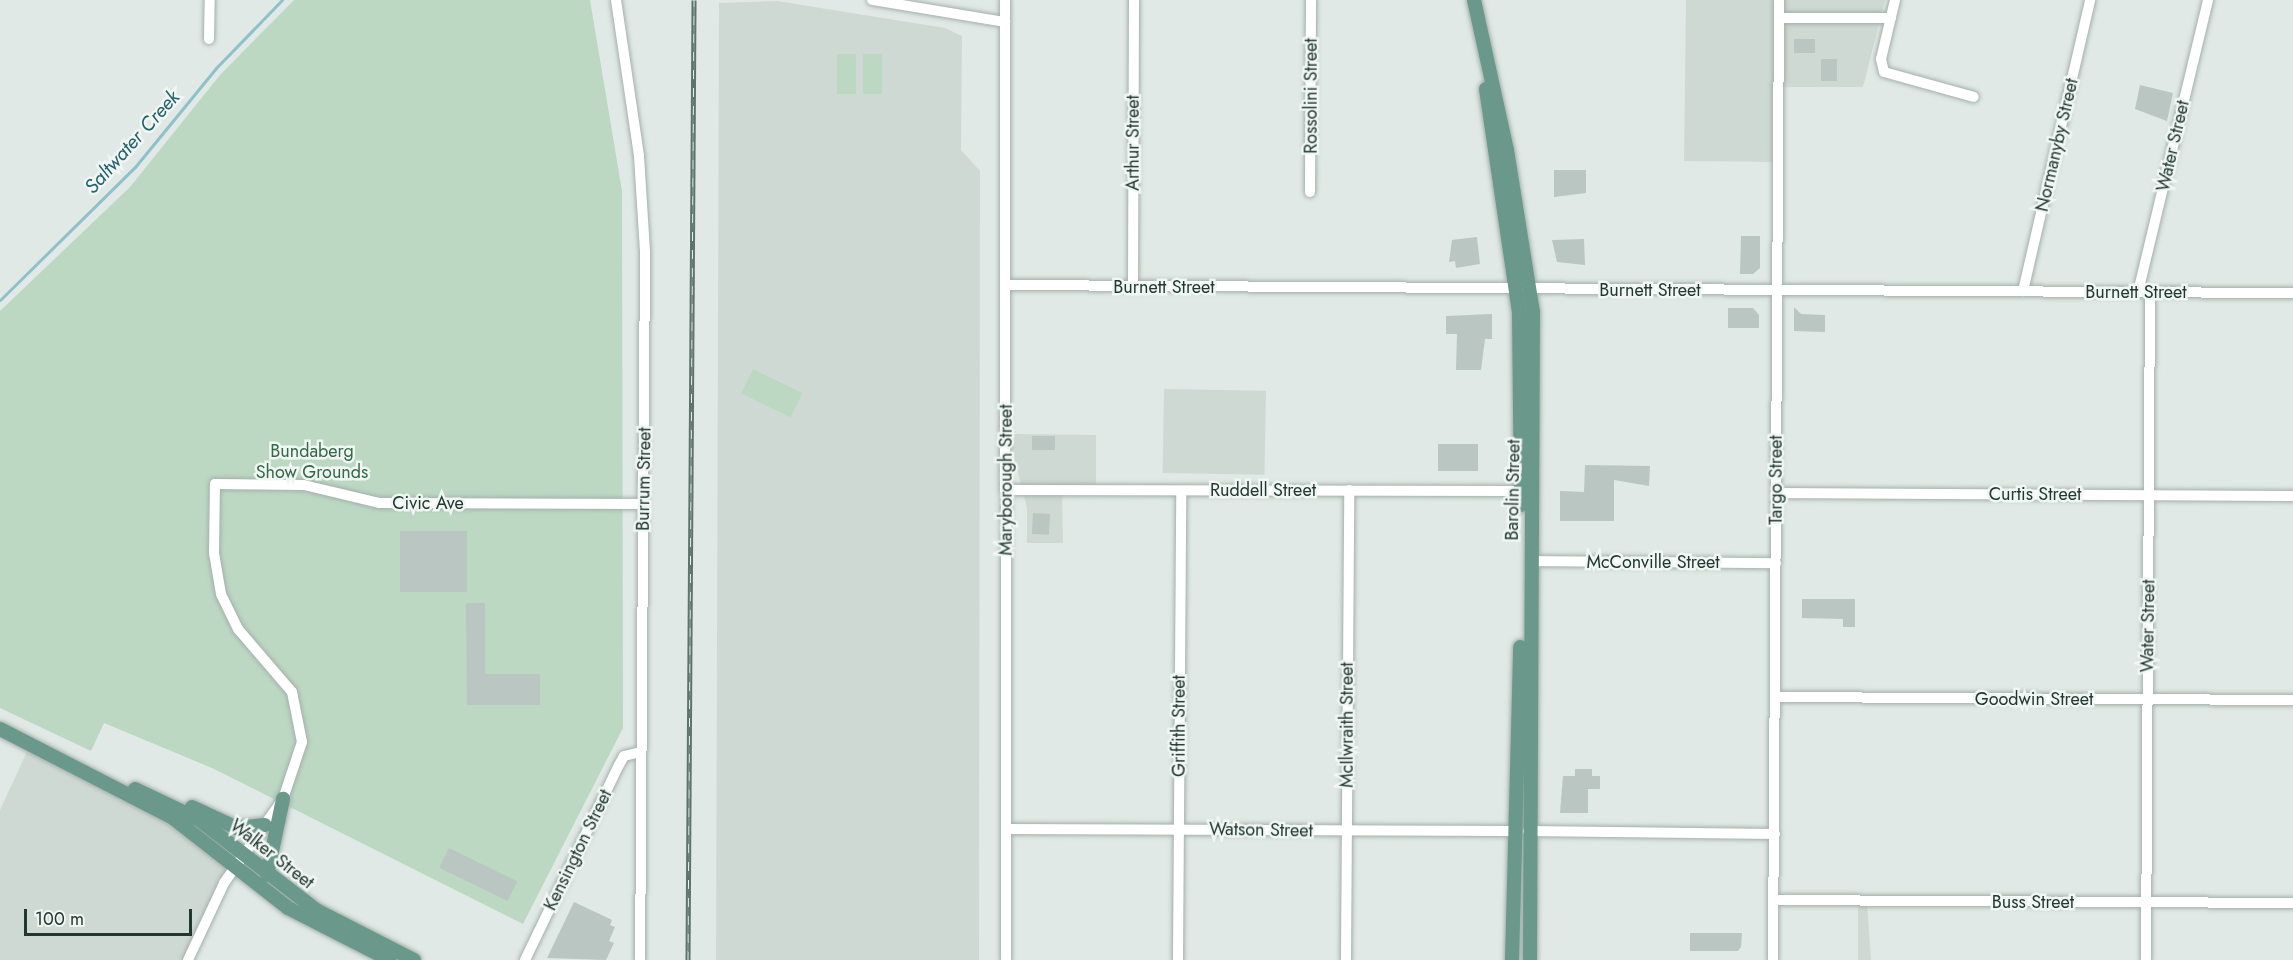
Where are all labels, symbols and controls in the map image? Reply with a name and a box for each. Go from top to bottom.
street label: Rossolini Street [1300,38,1322,154]
street label: Normanyby Street [2031,76,2083,214]
water label: Saltwater Creek [79,85,185,199]
street label: Arthur Street [1122,95,1144,191]
street label: Water Street [2152,98,2194,194]
street label: Burnett Street [1113,276,1215,298]
street label: Burnett Street [1599,279,1701,301]
street label: Burnett Street [2085,281,2187,303]
street label: Maryborough Street [995,404,1017,556]
street label: Burrum Street [632,427,656,531]
street label: Targo Street [1765,435,1787,525]
street label: Barolin Street [1501,439,1525,541]
park label: Bundaberg Show Grounds [256,441,368,484]
street label: Ruddell Street [1210,479,1316,501]
street label: Curtis Street [1989,483,2081,505]
street label: Civic Ave [392,492,464,514]
street label: McConville Street [1586,551,1720,573]
street label: Water Street [2136,579,2160,673]
street label: McIlwraith Street [1336,662,1358,788]
street label: Griffith Street [1168,675,1190,777]
street label: Goodwin Street [1975,688,2093,710]
street label: Kensington Street [539,786,617,914]
street label: Walker Street [226,815,318,893]
street label: Watson Street [1209,818,1313,842]
street label: Buss Street [1992,891,2074,913]
scale bar [27,897,195,935]
text: 100 m [35,906,84,932]

